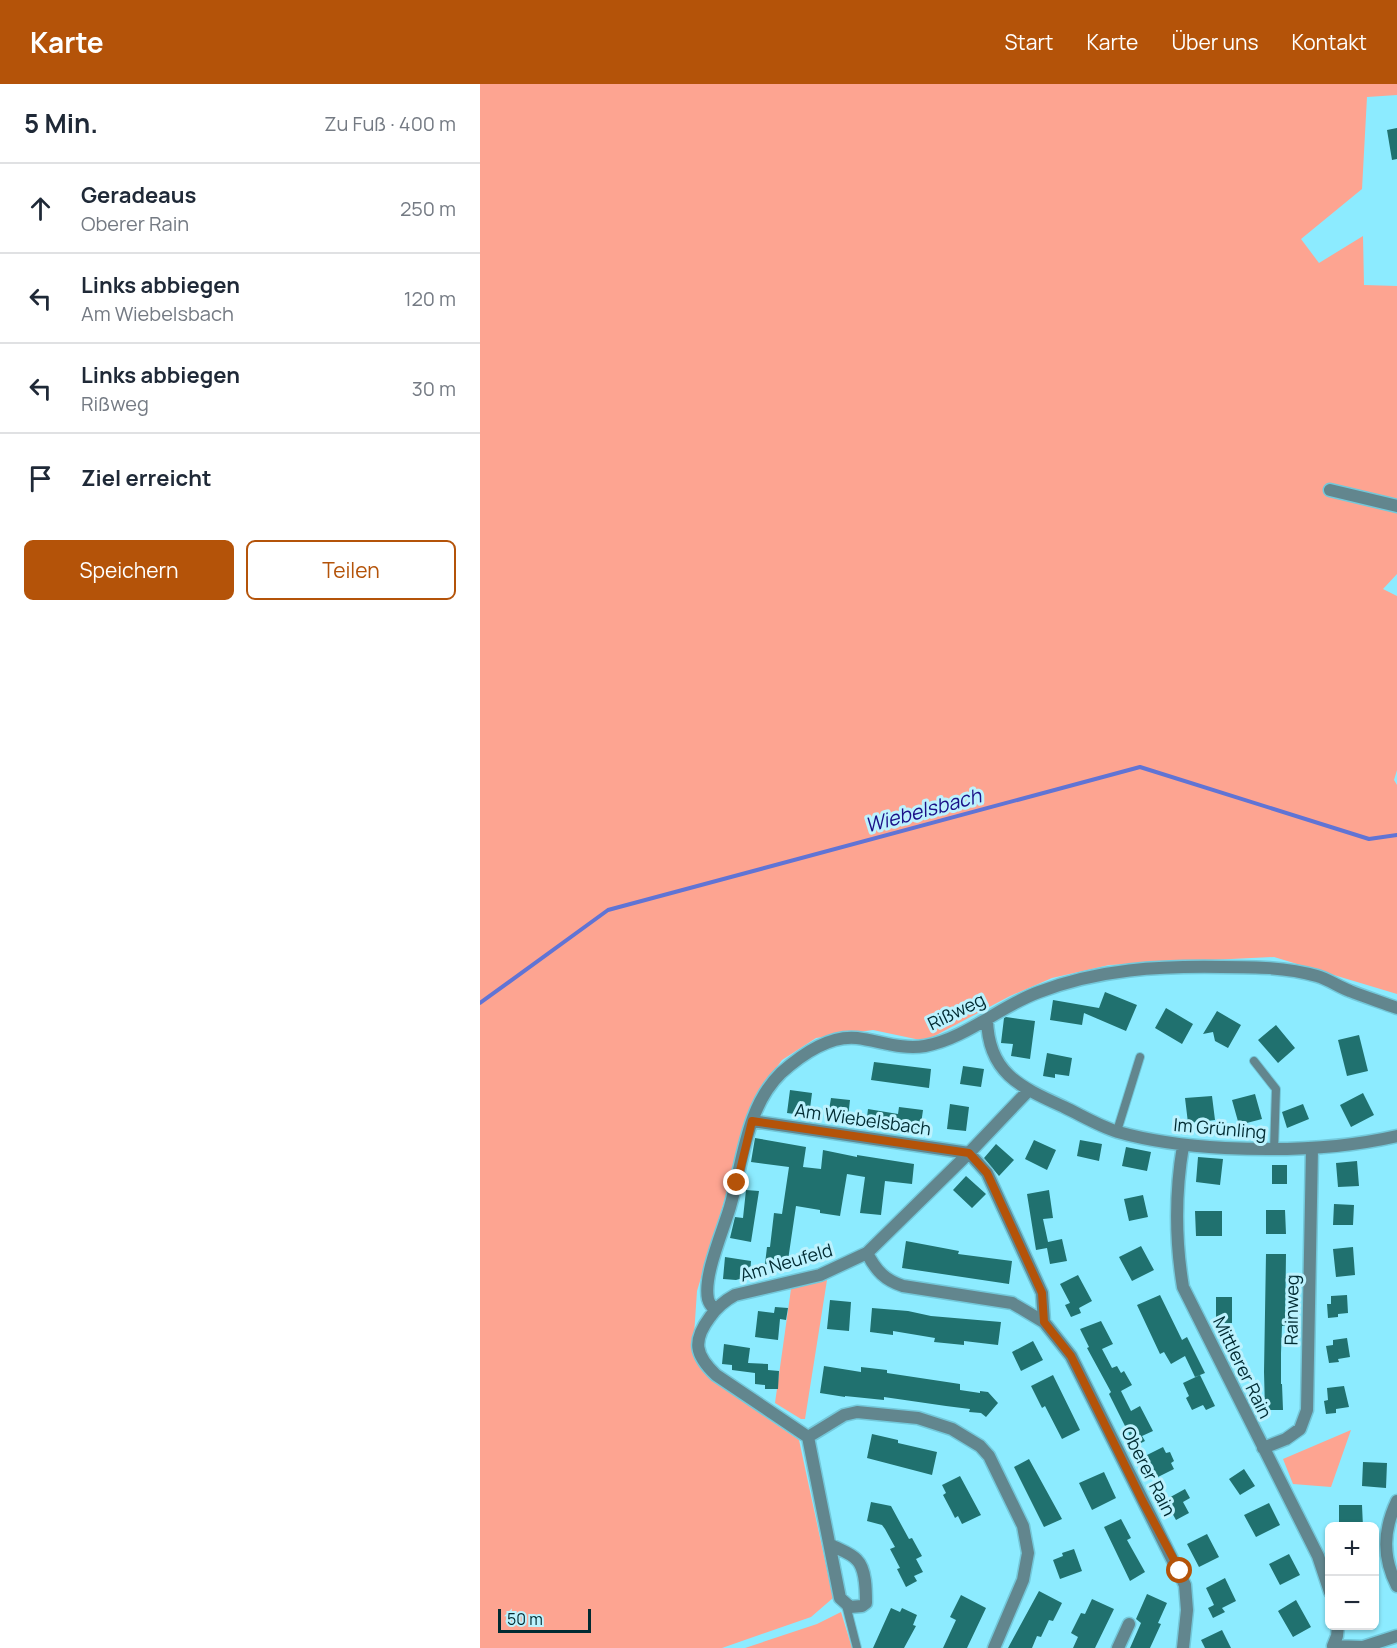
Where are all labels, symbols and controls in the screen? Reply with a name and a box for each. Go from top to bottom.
text: Karte [30,23,104,61]
text: Start [1004,28,1053,56]
text: Karte [1086,28,1138,56]
text: Über uns [1171,28,1259,56]
text: Kontakt [1292,28,1367,56]
text: 5 Min. [24,105,98,141]
text: Zu Fuß · 400 m [324,110,456,137]
text: Geradeaus [81,180,196,210]
icon: ahead [24,192,57,225]
text: 250 m [400,195,456,222]
text: Oberer Rain [81,210,189,237]
text: Links abbiegen [81,270,240,300]
icon: left [24,282,57,315]
text: 120 m [404,285,456,312]
text: Am Wiebelsbach [81,300,234,327]
text: Links abbiegen [81,360,240,390]
icon: left [24,372,57,405]
text: 30 m [412,375,456,402]
text: Rißweg [81,390,149,417]
icon: arrive [24,462,57,495]
text: Ziel erreicht [81,463,212,493]
button: Speichern [24,540,234,600]
button: Teilen [246,540,456,600]
water label: Wiebelsbach [862,781,985,838]
street label: Rißweg [923,987,989,1035]
street label: Am Wiebelsbach [793,1098,933,1140]
street label: Im Grünling [1172,1112,1268,1144]
route end [723,1169,749,1195]
street label: Am Neufeld [737,1237,835,1287]
street label: Rainweg [1278,1274,1304,1346]
street label: Mittlerer Rain [1208,1312,1278,1422]
street label: Oberer Rain [1116,1422,1182,1520]
map controls [1325,1522,1379,1630]
button: + [1325,1522,1379,1576]
route start [1166,1557,1192,1583]
button: − [1325,1576,1379,1630]
scale bar [498,1606,591,1634]
text: 50 m [507,1608,543,1630]

